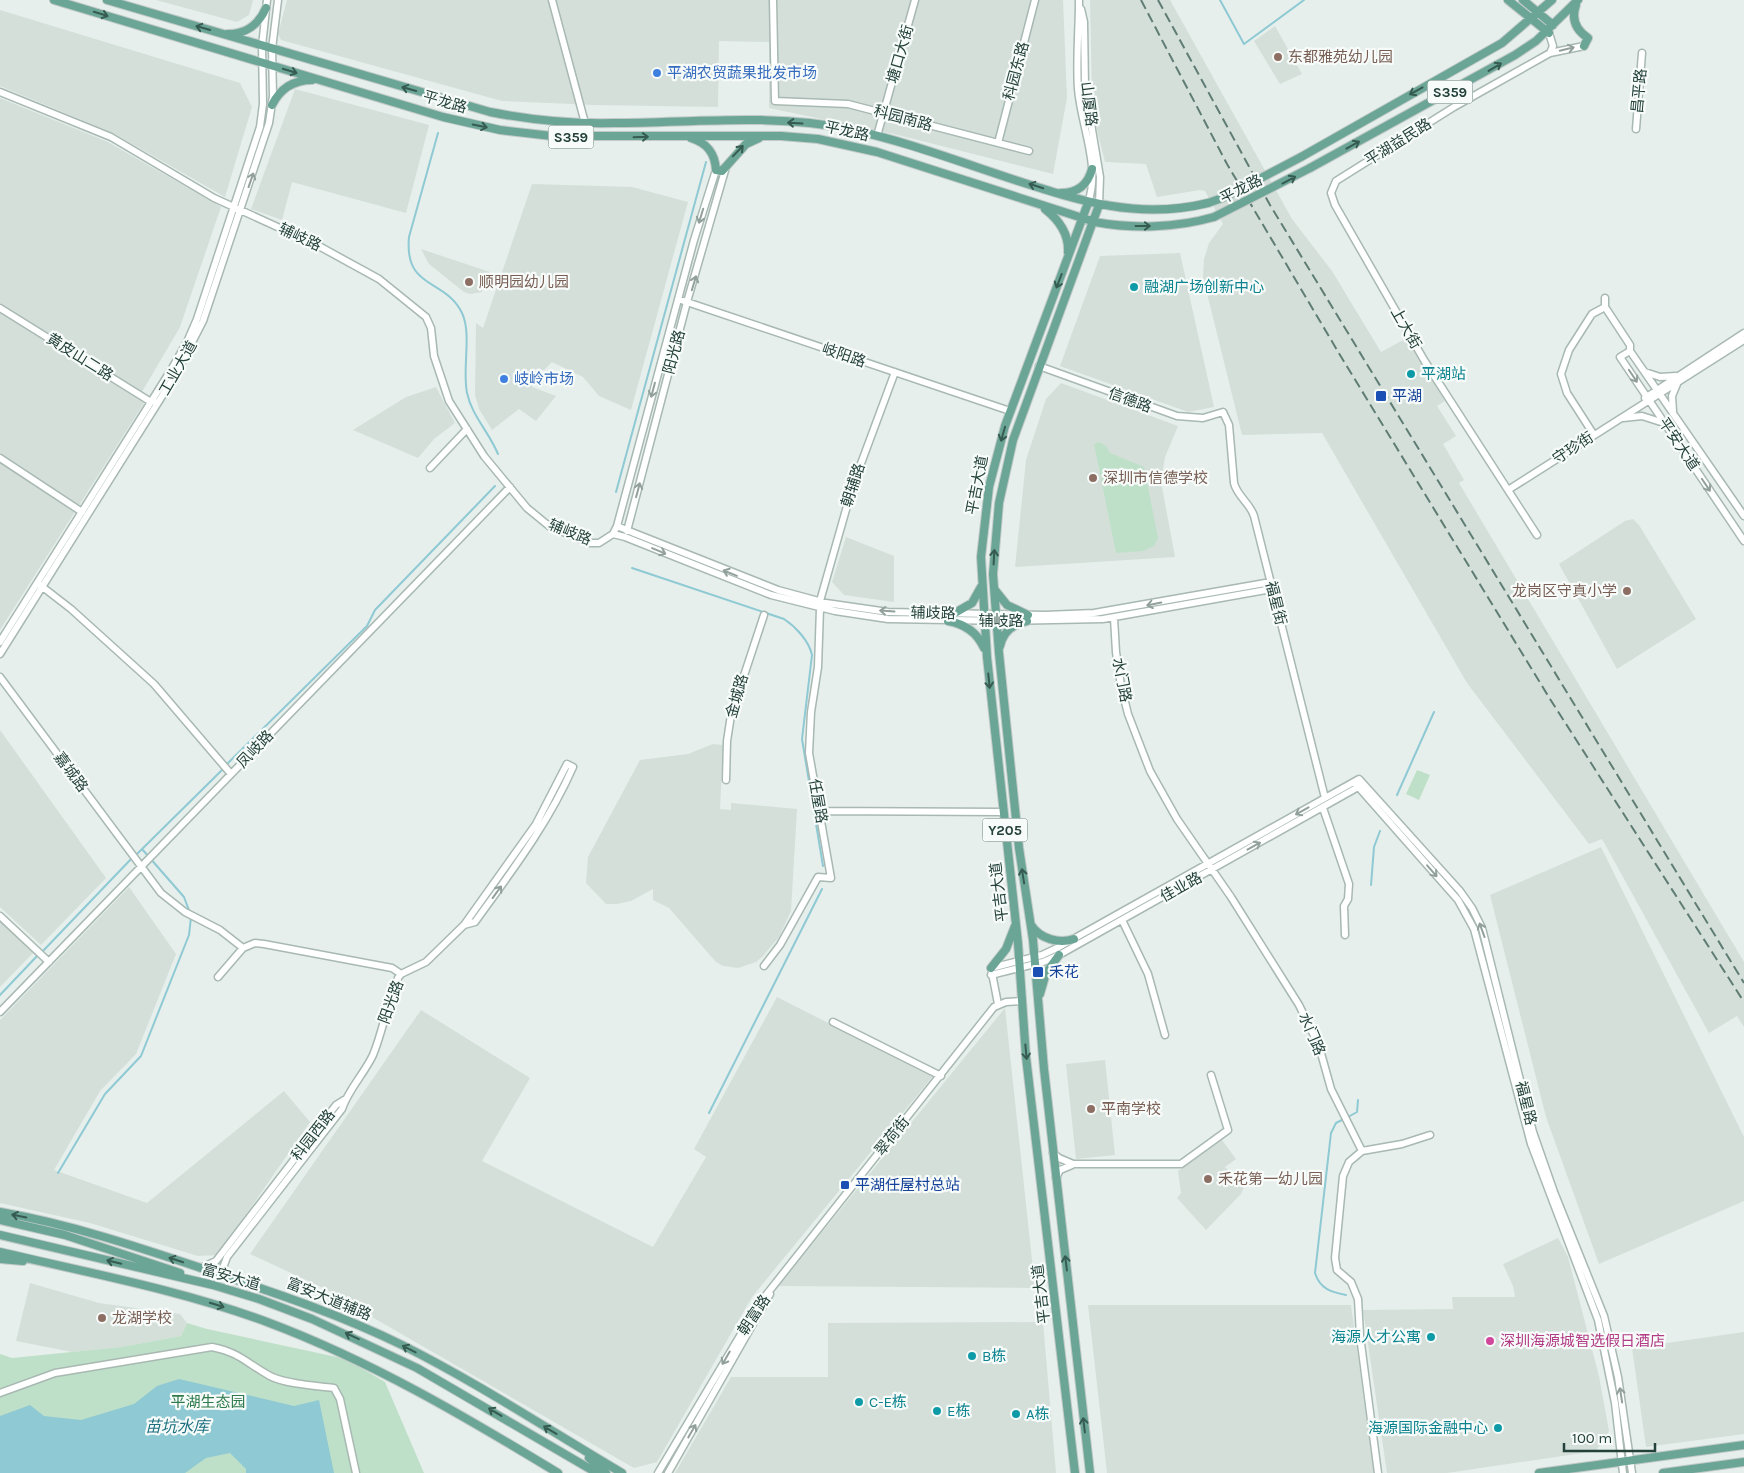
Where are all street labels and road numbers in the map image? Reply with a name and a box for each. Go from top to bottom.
street label: 塘口大街 [883,23,917,85]
street label: 科园东路 [1000,40,1032,102]
street label: 昌平路 [1628,68,1650,114]
road number: S359 [1428,80,1472,104]
street label: 山厦路 [1077,81,1101,127]
street label: 平龙路 [421,87,469,117]
street label: 科园南路 [872,102,934,134]
street label: 平湖益民路 [1361,114,1435,170]
street label: 平龙路 [823,118,871,144]
road number: S359 [548,125,594,148]
street label: 平龙路 [1217,171,1265,207]
street label: 辅岐路 [276,219,324,255]
street label: 上大街 [1387,304,1425,352]
street label: 阳光路 [659,328,689,376]
street label: 黄皮山二路 [43,329,117,385]
street label: 工业大道 [155,338,201,398]
street label: 岐阳路 [820,339,868,371]
street label: 信德路 [1106,384,1154,416]
street label: 平安大道 [1655,414,1703,474]
street label: 守珍街 [1549,428,1597,468]
street label: 平吉大道 [962,454,992,516]
street label: 朝辅路 [837,461,869,509]
street label: 辅岐路 [546,515,594,549]
street label: 福星街 [1262,579,1290,627]
street label: 辅歧路 [910,604,956,622]
street label: 辅岐路 [978,612,1024,630]
street label: 水门路 [1109,656,1135,704]
street label: 金城路 [722,672,752,720]
street label: 凤岐路 [233,727,277,771]
street label: 嘉城路 [50,749,92,795]
street label: 任屋路 [805,777,831,825]
road number: Y205 [982,818,1028,842]
street label: 平吉大道 [986,861,1012,923]
street label: 佳业路 [1157,868,1205,906]
street label: 阳光路 [375,978,407,1026]
street label: 水门路 [1295,1010,1329,1058]
street label: 福星路 [1512,1079,1540,1127]
street label: 科园西路 [287,1106,339,1164]
street label: 翠荷街 [871,1113,913,1159]
street label: 富安大道 [200,1260,262,1294]
street label: 平吉大道 [1028,1263,1054,1325]
street label: 富安大道辅路 [284,1274,374,1324]
street label: 朝富路 [734,1291,774,1339]

